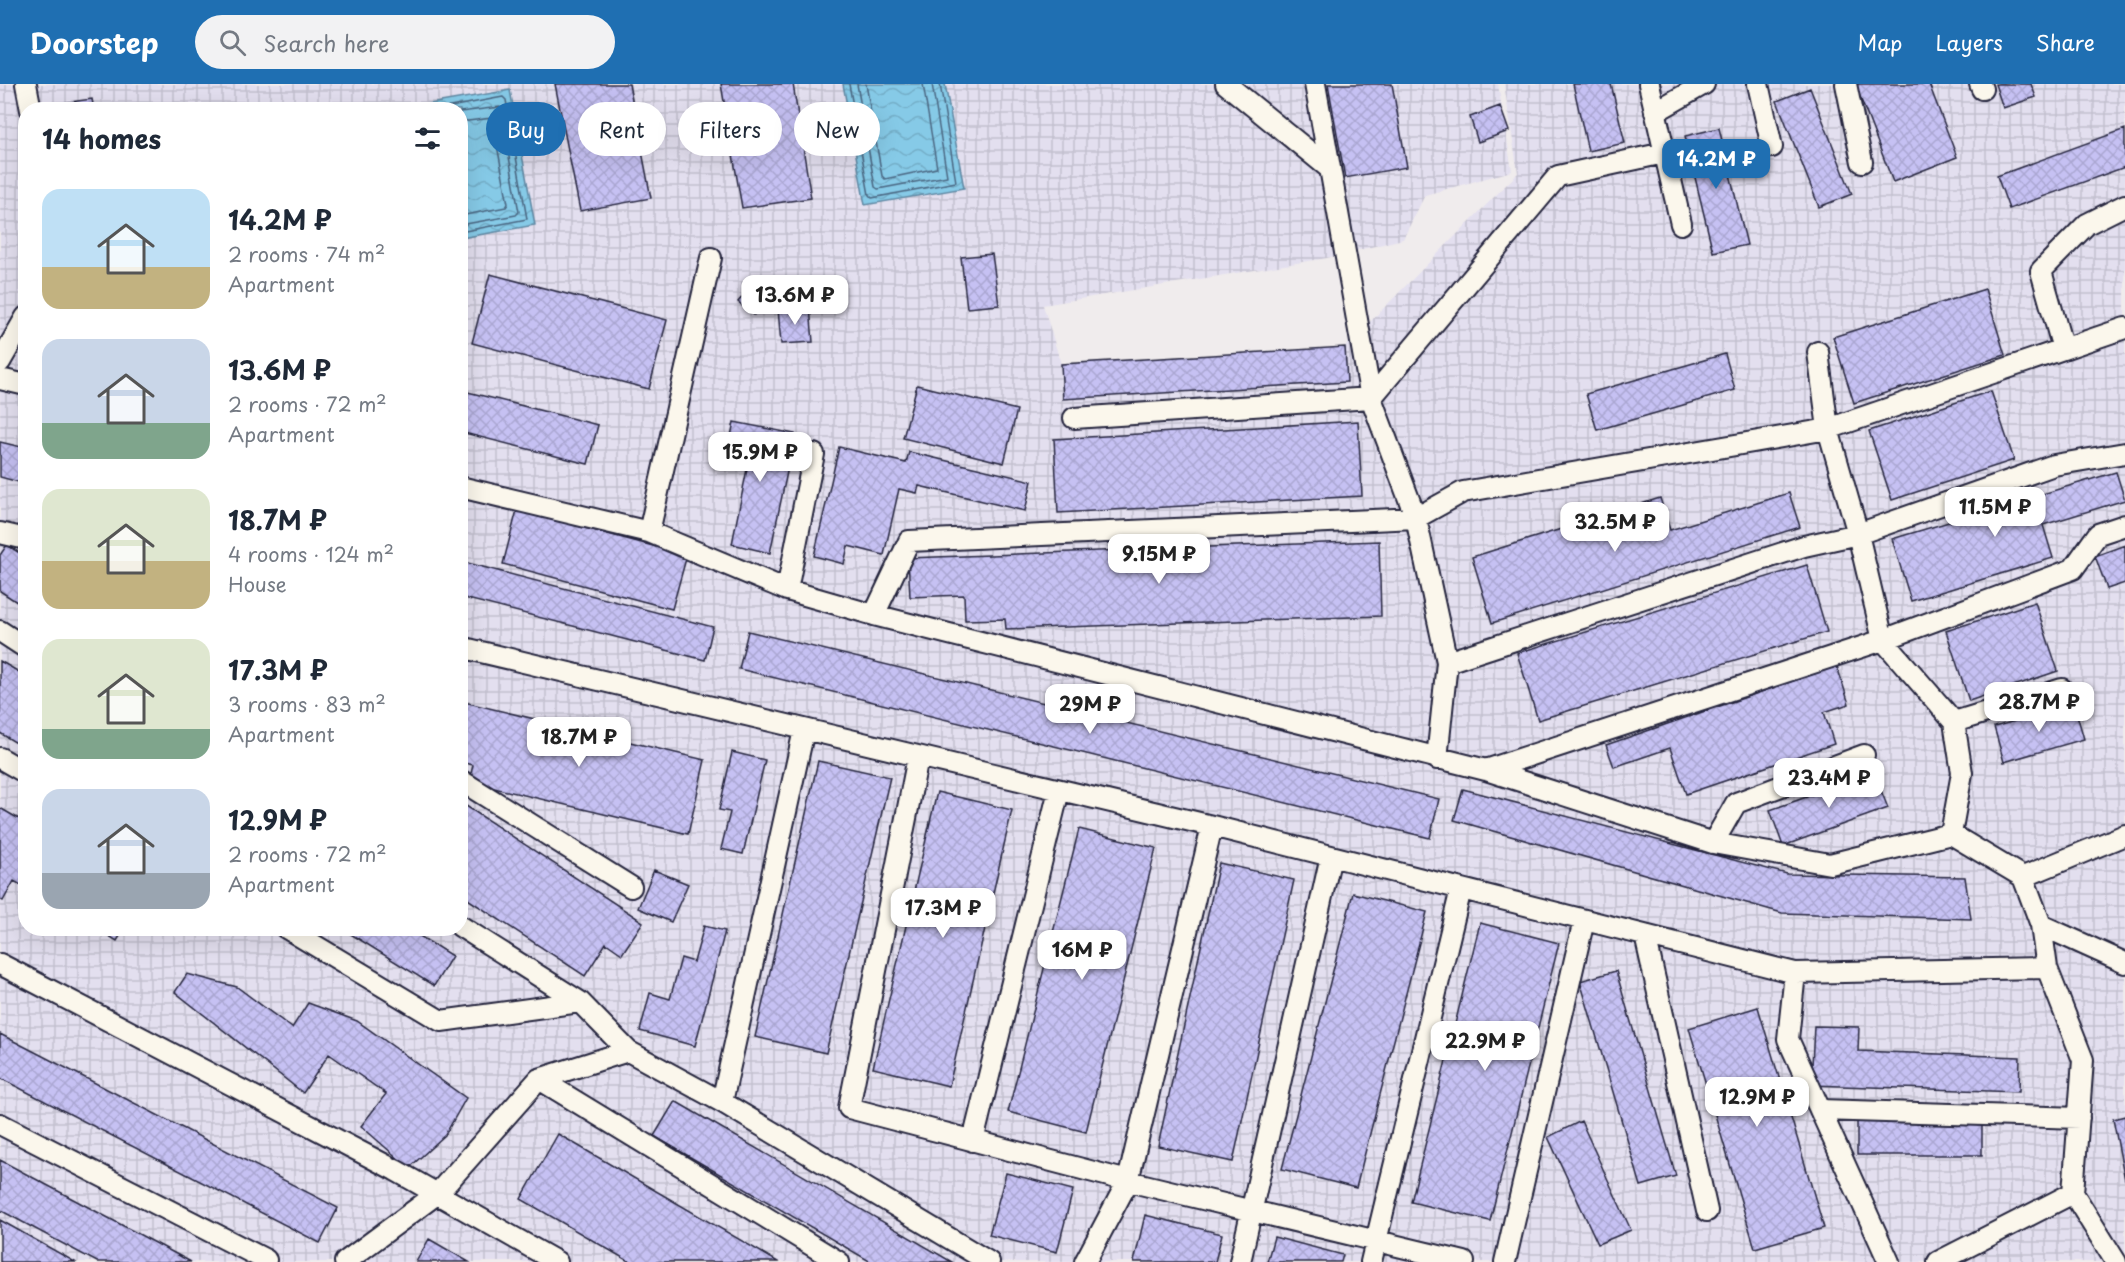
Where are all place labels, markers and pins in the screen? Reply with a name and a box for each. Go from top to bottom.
pin: 14.2M ₽ [1661,139,1771,190]
pin: 13.6M ₽ [740,275,850,326]
pin: 15.9M ₽ [705,432,815,483]
pin: 11.5M ₽ [1940,487,2050,538]
pin: 32.5M ₽ [1560,502,1670,553]
pin: 9.15M ₽ [1104,534,1214,585]
pin: 28.7M ₽ [1984,682,2094,733]
pin: 29M ₽ [1048,684,1132,735]
pin: 18.7M ₽ [524,717,634,768]
pin: 23.4M ₽ [1774,758,1884,809]
pin: 17.3M ₽ [888,888,998,939]
pin: 16M ₽ [1040,930,1124,981]
pin: 22.9M ₽ [1430,1021,1540,1072]
pin: 12.9M ₽ [1702,1077,1812,1128]

